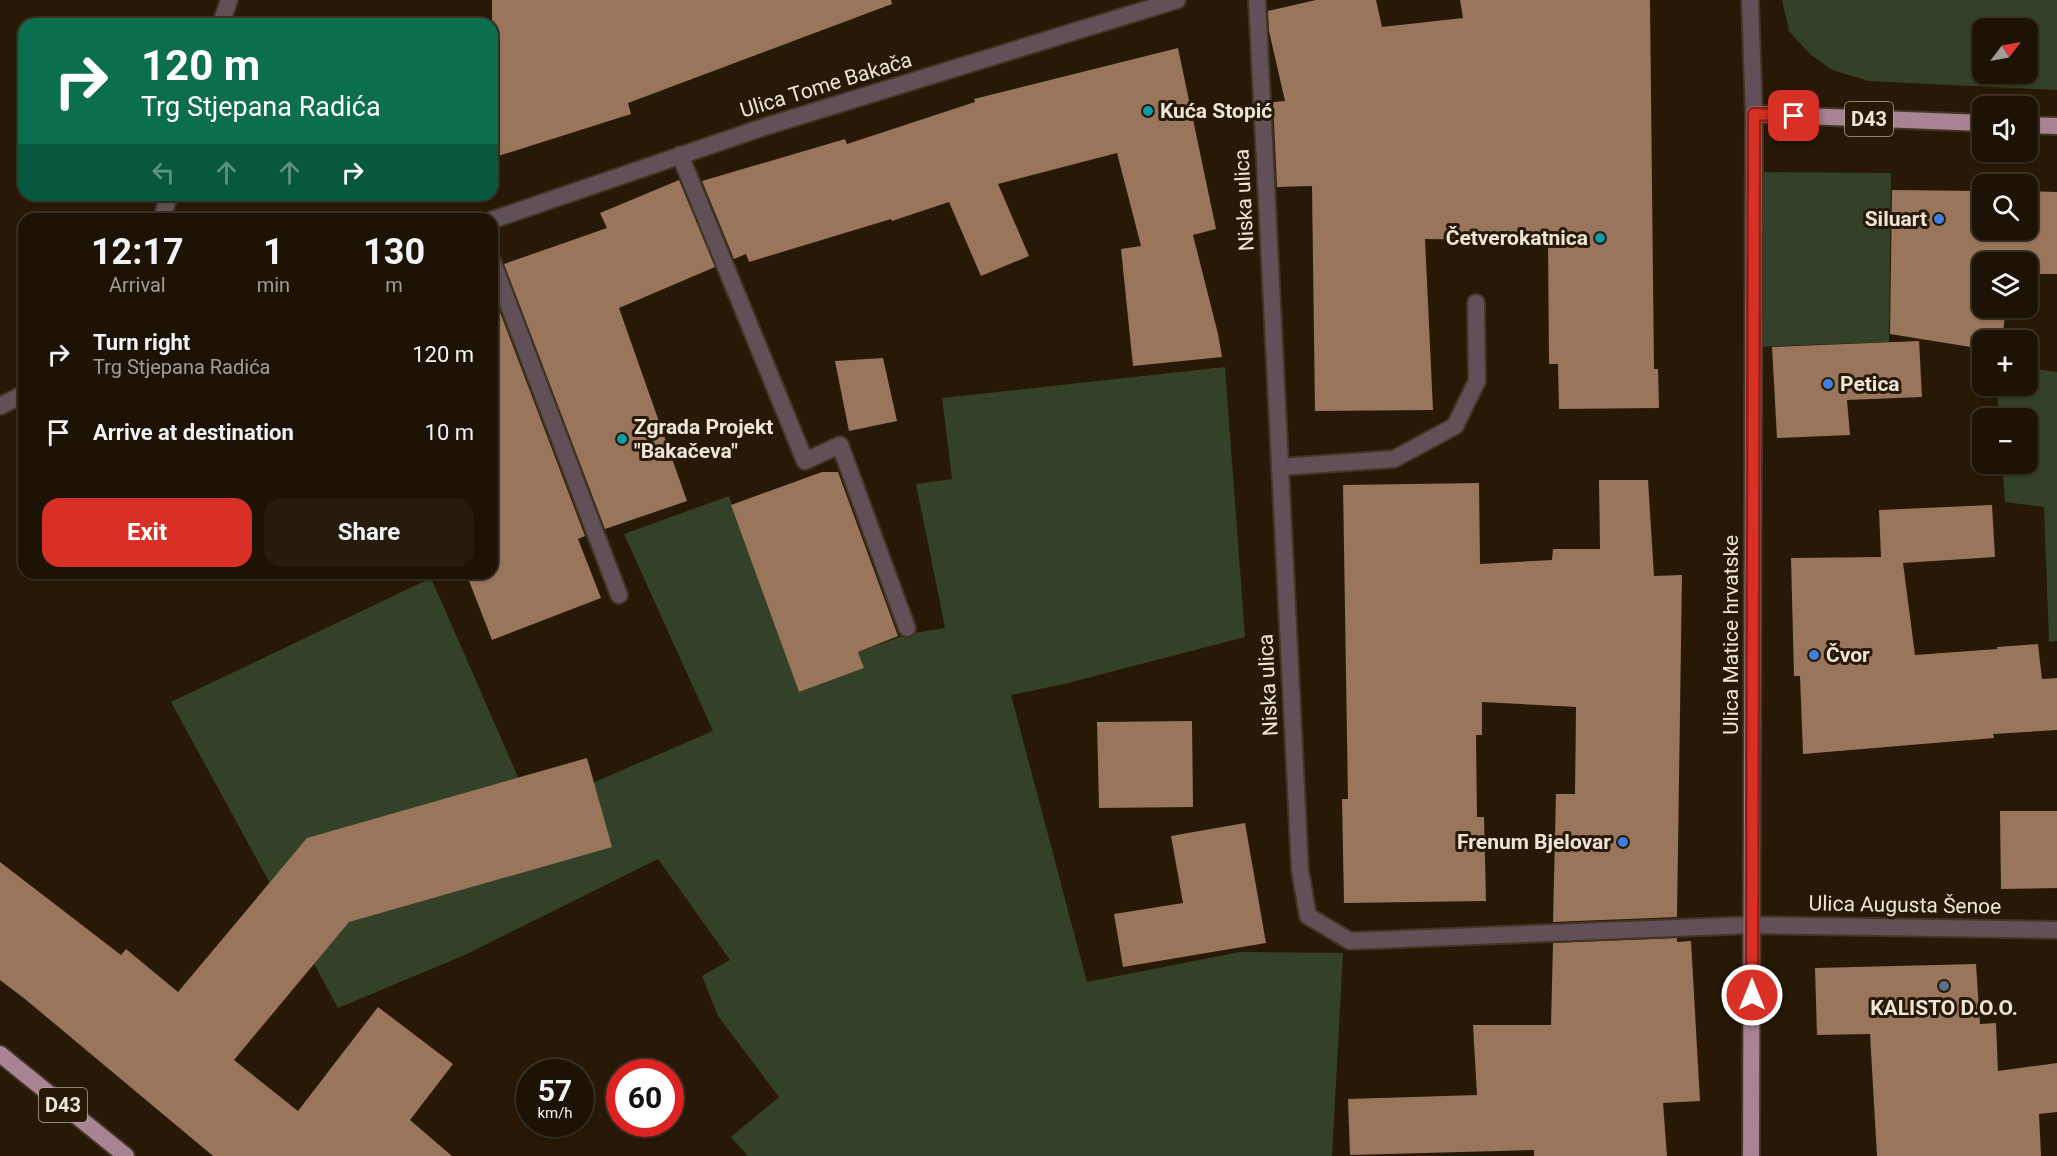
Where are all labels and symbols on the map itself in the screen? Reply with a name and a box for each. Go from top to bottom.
north arrow [1972,18,2038,84]
street label: Ulica Tome Bakača [737,47,915,123]
pin [1768,90,1819,141]
place label: Kuća Stopić [1160,99,1272,123]
road number: D43 [1845,102,1893,136]
marker: Kuća Stopić [1141,104,1155,118]
street label: Niska ulica [1229,148,1259,252]
place label: Siluart [1865,207,1927,231]
marker: Siluart [1932,212,1946,226]
place label: Četverokatnica [1446,226,1588,250]
marker: Četverokatnica [1593,231,1607,245]
place label: Petica [1840,372,1900,396]
marker: Petica [1821,377,1835,391]
place label: Zgrada Projekt "Bakačeva" [634,415,773,463]
marker: Zgrada Projekt "Bakačeva" [615,432,629,446]
street label: Ulica Matice hrvatske [1719,535,1743,735]
street label: Niska ulica [1253,633,1283,737]
place label: Čvor [1826,643,1870,667]
marker: Čvor [1807,648,1821,662]
place label: Frenum Bjelovar [1457,830,1611,854]
marker: Frenum Bjelovar [1616,835,1630,849]
street label: Ulica Augusta Šenoe [1808,891,2002,919]
position arrow [1720,963,1784,1027]
marker: KALISTO D.O.O. [1937,979,1951,993]
place label: KALISTO D.O.O. [1870,996,2018,1020]
speed limit sign: 60 [606,1059,684,1137]
road number: D43 [39,1088,87,1122]

